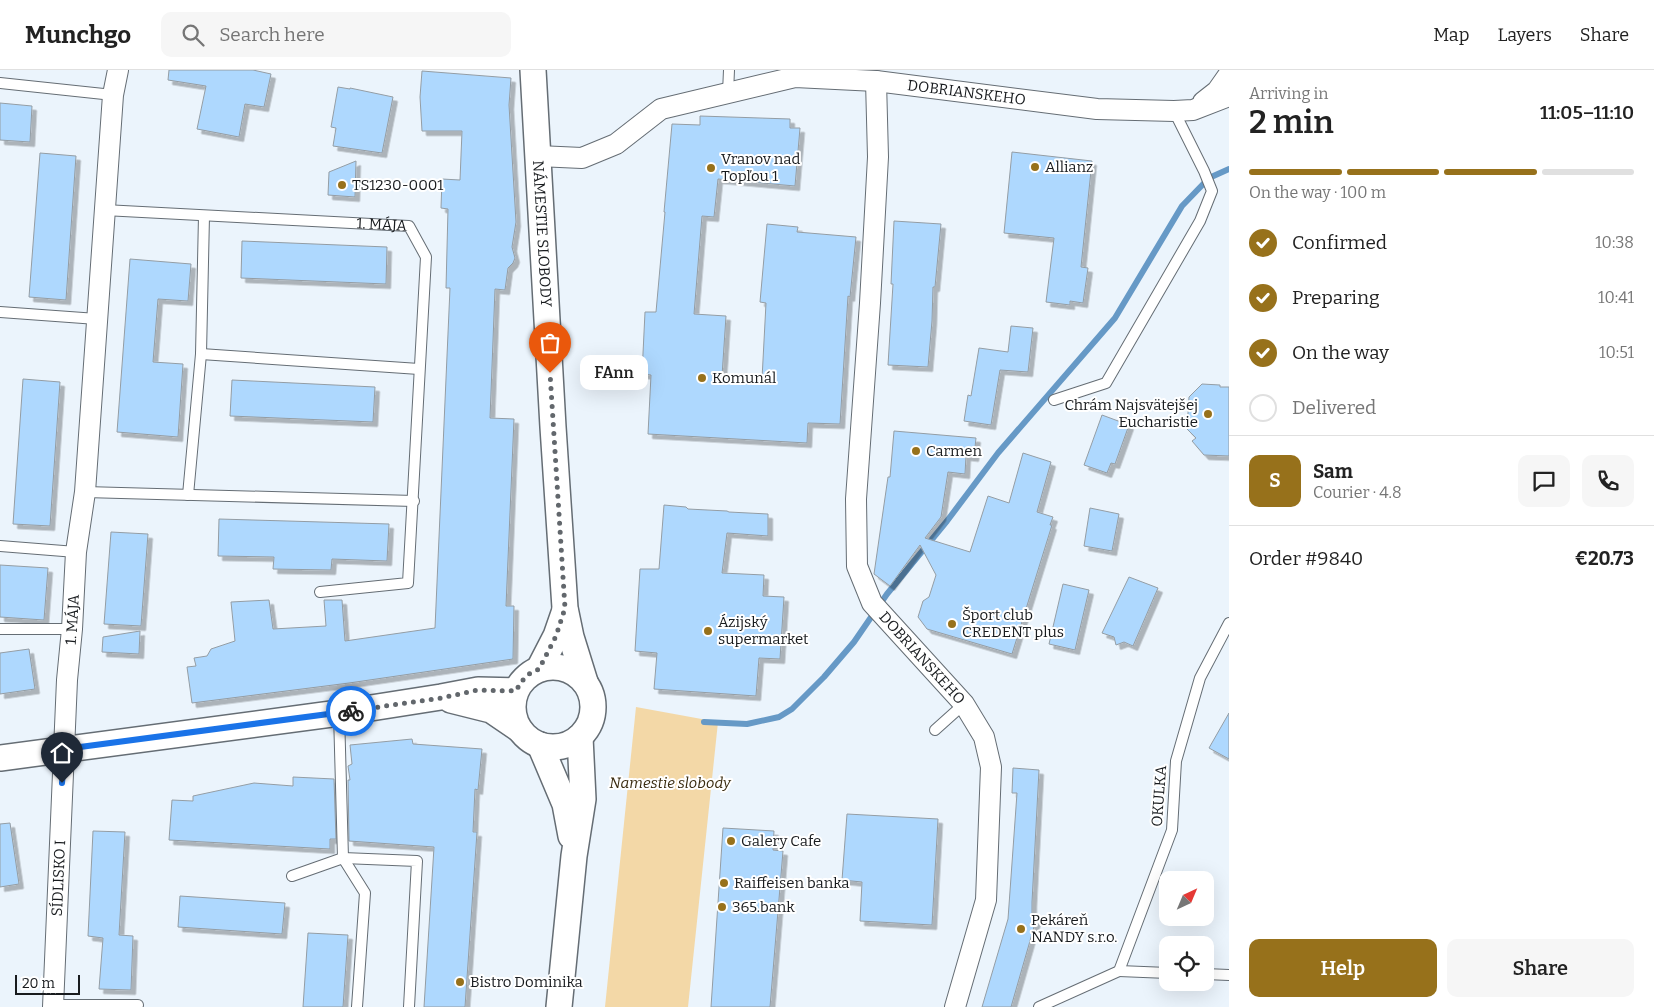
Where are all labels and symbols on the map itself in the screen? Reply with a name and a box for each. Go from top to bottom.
street label: DOBRIANSKEHO [906,76,1027,109]
place label: Vranov nad Topľou 1 [721,150,801,185]
place label: Allianz [1045,158,1093,176]
street label: NÁMESTIE SLOBODY [529,160,555,308]
marker: Allianz [1029,161,1041,173]
marker: Vranov nad Topľou 1 [705,162,717,174]
place label: TS1230-0001 [352,176,443,194]
marker: TS1230-0001 [336,179,348,191]
street label: 1. MÁJA [356,214,408,235]
pin [529,322,571,373]
callout: FAnn [580,356,648,390]
place label: Komunál [712,369,776,387]
marker: Komunál [696,372,708,384]
place label: Chrám Najsvätejšej Eucharistie [1064,396,1198,431]
marker: Chrám Najsvätejšej Eucharistie [1202,408,1214,420]
place label: Carmen [926,442,983,460]
marker: Carmen [910,445,922,457]
street label: 1. MÁJA [62,594,83,646]
place label: Šport club CREDENT plus [962,606,1064,641]
street label: DOBRIANSKEHO [875,608,969,708]
place label: Ázijský supermarket [718,613,809,648]
marker: Šport club CREDENT plus [946,618,958,630]
marker: Ázijský supermarket [702,625,714,637]
courier [326,686,376,736]
pin [41,732,83,783]
street label: OKULKA [1148,764,1170,827]
park label: Namestie slobody [609,774,732,792]
place label: Galery Cafe [741,832,821,850]
marker: Galery Cafe [725,835,737,847]
street label: SÍDLISKO I [48,840,69,917]
north arrow [1159,871,1214,926]
place label: Raiffeisen banka [734,874,850,892]
marker: Raiffeisen banka [718,877,730,889]
place label: 365.bank [732,898,795,916]
marker: 365.bank [716,901,728,913]
place label: Pekáreň NANDY s.r.o. [1031,911,1118,946]
marker: Pekáreň NANDY s.r.o. [1015,923,1027,935]
scale bar [15,972,80,995]
place label: Bistro Dominika [470,973,583,991]
marker: Bistro Dominika [454,976,466,988]

